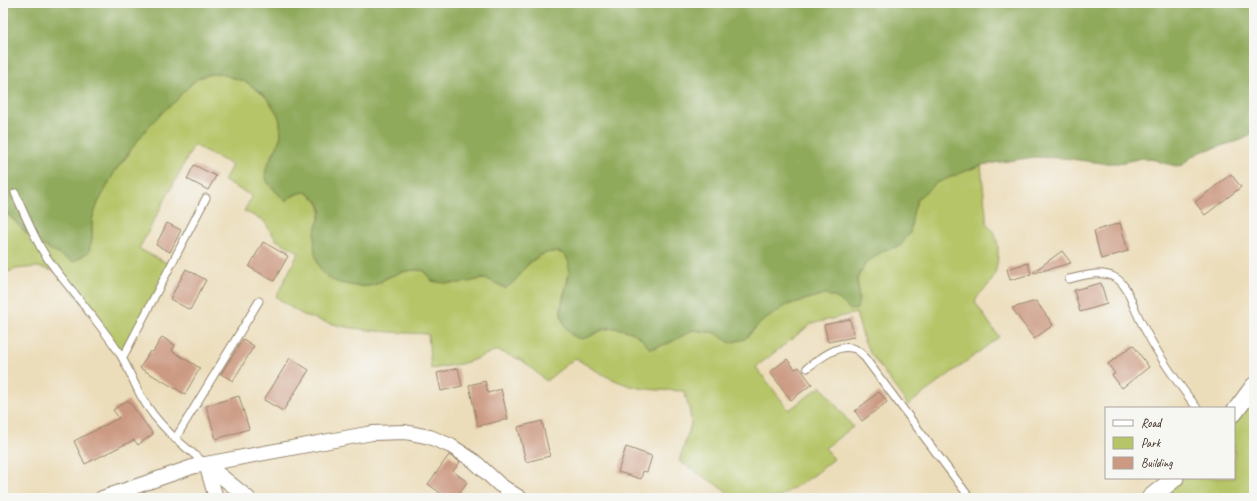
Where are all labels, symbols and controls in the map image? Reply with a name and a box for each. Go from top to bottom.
legend [1105,407,1235,479]
text: Road [1141,415,1163,431]
text: Park [1141,435,1162,451]
text: Building [1141,455,1173,471]

